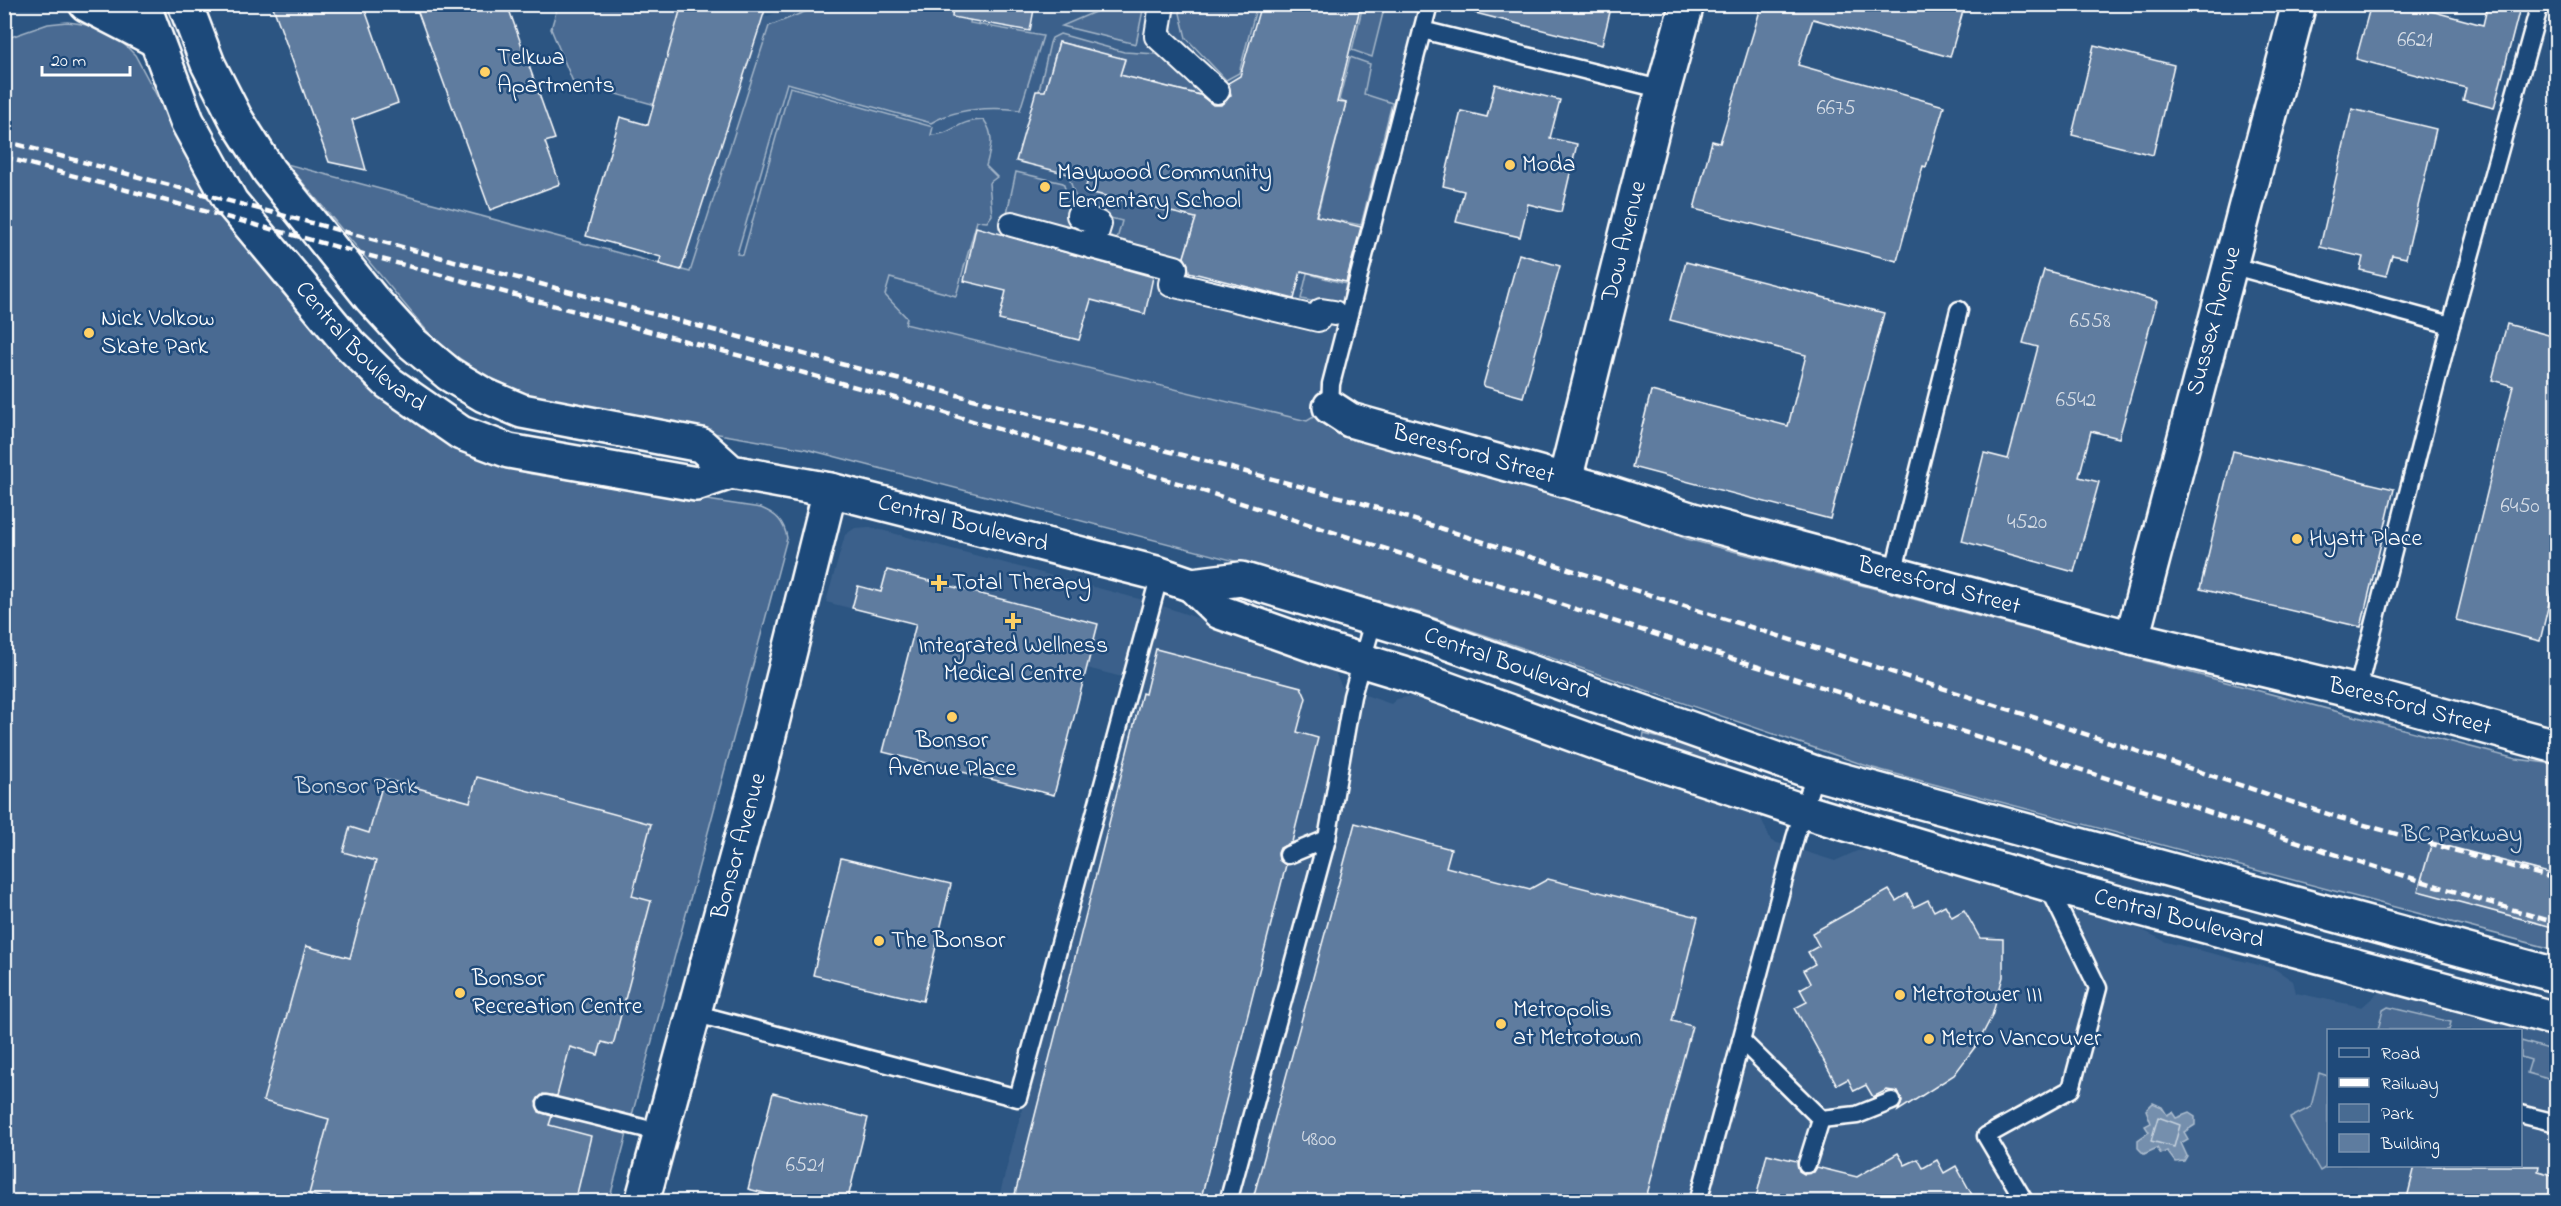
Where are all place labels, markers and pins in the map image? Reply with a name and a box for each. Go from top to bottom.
place label: Telkwa Apartments [497,41,615,104]
marker: Telkwa Apartments [478,65,492,79]
place label: Moda [1522,148,1576,183]
place label: Maywood Community Elementary School [1057,156,1272,220]
marker: Moda [1503,158,1517,172]
marker: Maywood Community Elementary School [1038,180,1052,194]
place label: Nick Volkow Skate Park [101,302,215,365]
marker: Nick Volkow Skate Park [82,326,96,340]
place label: Hyatt Place [2309,522,2422,558]
marker: Hyatt Place [2290,532,2304,546]
place label: Total Therapy [952,566,1091,602]
marker: Total Therapy [930,574,948,592]
marker: Integrated Wellness Medical Centre [1004,612,1022,630]
place label: Integrated Wellness Medical Centre [918,629,1108,692]
marker: Bonsor Avenue Place [945,710,959,724]
place label: Bonsor Avenue Place [888,724,1017,787]
place label: The Bonsor [891,924,1006,959]
marker: The Bonsor [872,934,886,948]
place label: Bonsor Recreation Centre [471,962,643,1025]
place label: Metrotower III [1912,978,2043,1013]
marker: Bonsor Recreation Centre [453,986,467,1000]
marker: Metrotower III [1893,988,1907,1002]
place label: Metropolis at Metrotown [1513,993,1641,1056]
marker: Metropolis at Metrotown [1494,1017,1508,1031]
place label: Metro Vancouver [1941,1022,2102,1057]
marker: Metro Vancouver [1922,1032,1936,1046]

